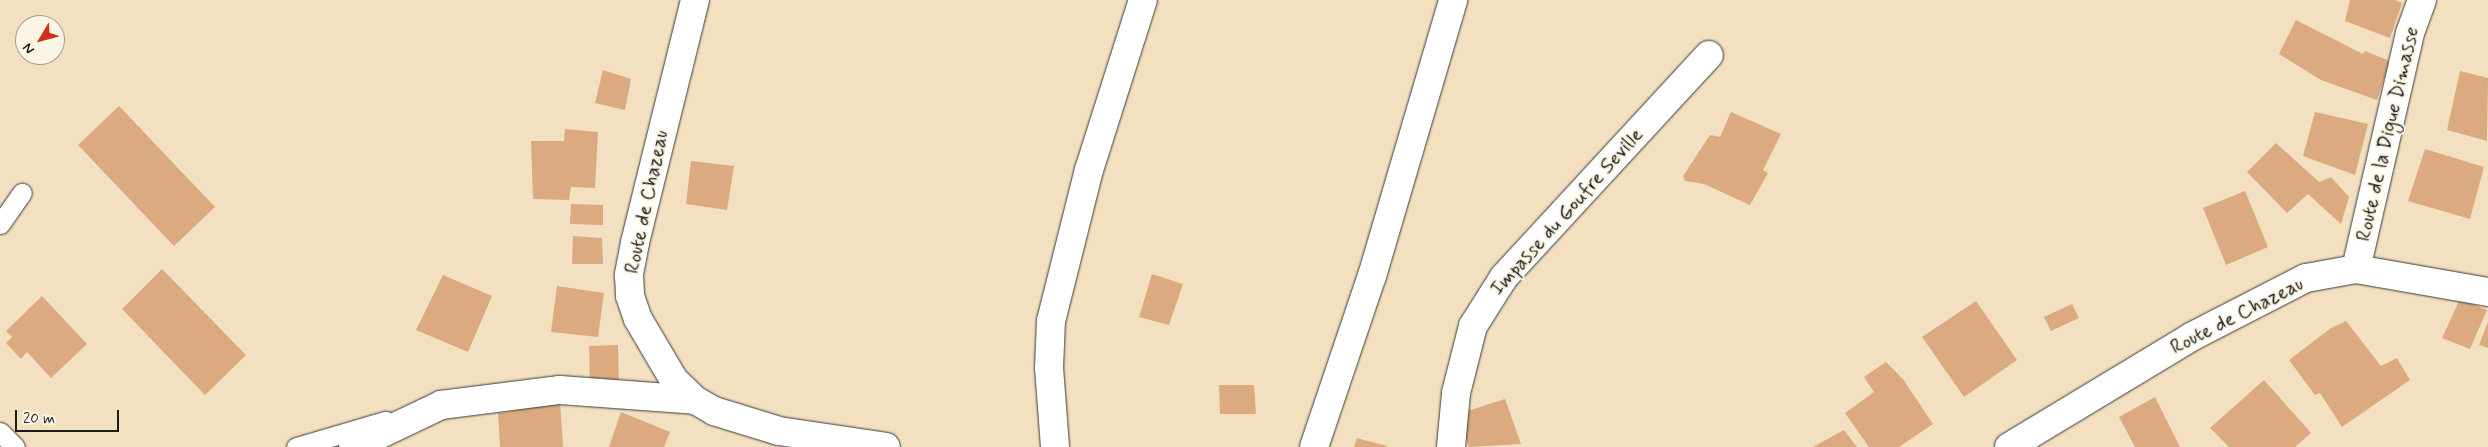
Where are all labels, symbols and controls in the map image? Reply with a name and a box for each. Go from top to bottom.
north arrow [15,15,65,65]
street label: Route de la Digue Dimasse [2352,26,2424,242]
text: N [19,39,39,58]
street label: Impasse du Goufre Seville [1487,125,1647,299]
street label: Route de Chazeau [620,127,674,277]
street label: Route de Chazeau [2165,272,2309,360]
scale bar [18,400,121,432]
text: 20 m [23,409,55,429]

